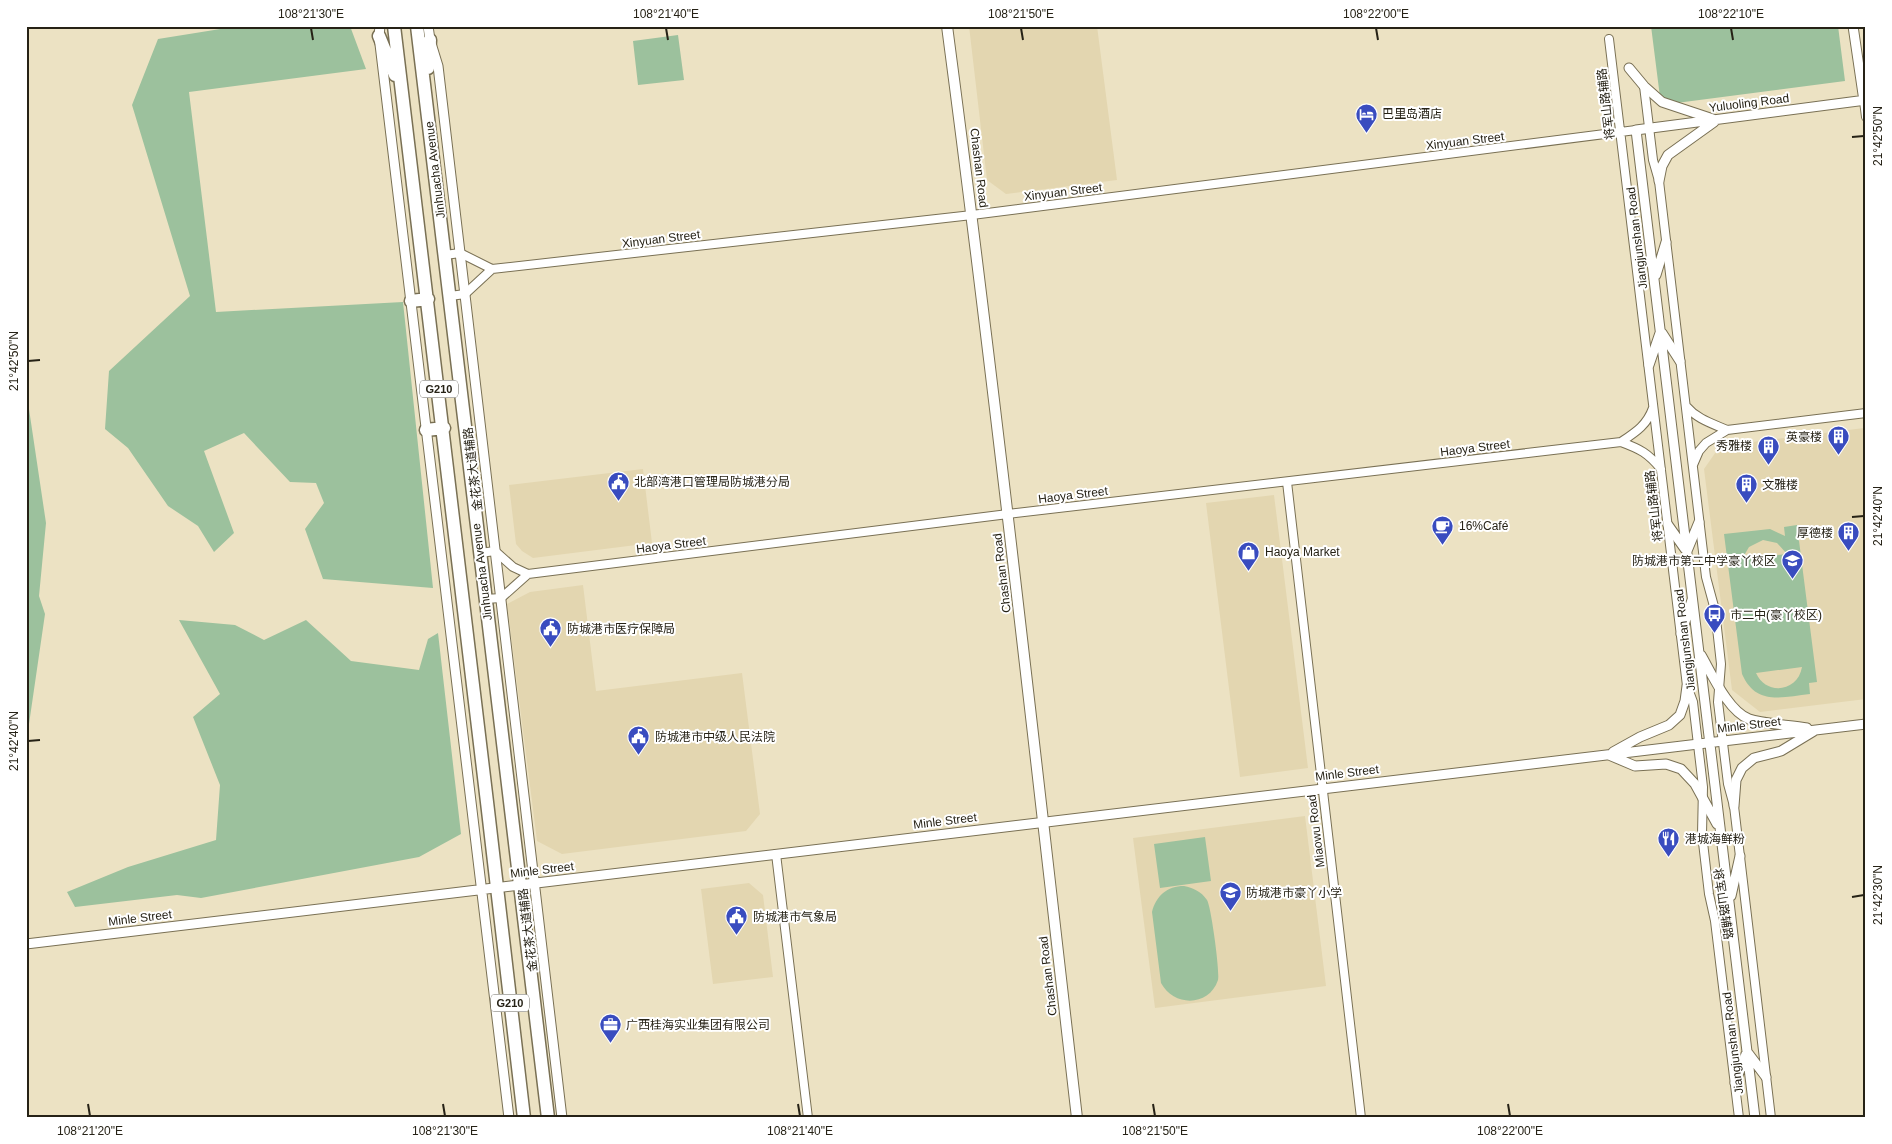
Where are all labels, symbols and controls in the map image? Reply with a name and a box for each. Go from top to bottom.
text: 108°21'30"E [278,7,344,21]
text: 108°21'40"E [633,7,699,21]
text: 108°21'50"E [988,7,1054,21]
text: 108°22'00"E [1343,7,1409,21]
text: 108°22'10"E [1698,7,1764,21]
street label: 将军山路辅路 [1595,67,1617,141]
street label: Yuluoling Road [1708,91,1790,115]
hotel icon: 巴里岛酒店 [1354,102,1378,133]
text: 21°42'50"N [1871,106,1885,166]
place label: 巴里岛酒店 [1382,107,1442,121]
street label: Jinhuacha Avenue [422,120,448,219]
street label: Chashan Road [967,127,991,209]
street label: Xinyuan Street [1425,129,1506,153]
street label: Xinyuan Street [1023,180,1104,204]
street label: Jiangjunshan Road [1624,186,1650,290]
street label: Xinyuan Street [621,227,702,251]
text: 21°42'50"N [7,331,21,391]
road number: G210 [420,380,458,398]
building icon: 英豪楼 [1826,425,1850,456]
street label: 金花茶大道辅路 [461,426,485,512]
place label: 英豪楼 [1786,430,1822,444]
building icon: 秀雅楼 [1756,434,1780,465]
street label: Haoya Street [1439,437,1511,459]
place label: 秀雅楼 [1716,439,1752,453]
street label: 将军山路辅路 [1643,469,1665,543]
public building icon: 北部湾港口管理局防城港分局 [606,470,630,501]
building icon: 文雅楼 [1734,473,1758,504]
place label: 北部湾港口管理局防城港分局 [634,475,790,489]
place label: 文雅楼 [1762,478,1798,492]
street label: Haoya Street [1037,484,1109,506]
text: 21°42'40"N [1871,486,1885,546]
cafe icon: 16%Café [1431,514,1455,545]
place label: 16%Café [1459,519,1509,533]
building icon: 厚德楼 [1837,521,1861,552]
street label: Jinhuacha Avenue [469,522,495,621]
place label: 厚德楼 [1797,526,1833,540]
street label: Chashan Road [990,532,1014,614]
street label: Haoya Street [635,534,707,556]
shop icon: Haoya Market [1237,540,1261,571]
place label: Haoya Market [1265,545,1340,559]
school or university icon: 防城港市第二中学豪丫校区 [1780,549,1804,580]
place label: 防城港市第二中学豪丫校区 [1632,554,1776,568]
street label: Jiangjunshan Road [1672,588,1698,692]
bus stop icon: 市二中(豪丫校区) [1702,603,1726,634]
place label: 市二中(豪丫校区) [1730,608,1822,622]
public building icon: 防城港市医疗保障局 [539,617,563,648]
place label: 防城港市医疗保障局 [567,622,675,636]
text: 21°42'40"N [7,711,21,771]
street label: Minle Street [1716,714,1782,736]
public building icon: 防城港市中级人民法院 [627,725,651,756]
place label: 防城港市中级人民法院 [655,730,775,744]
street label: Minle Street [1314,762,1380,784]
street label: Miaowu Road [1305,794,1327,868]
street label: Minle Street [912,810,978,832]
restaurant icon: 港城海鲜粉 [1657,827,1681,858]
place label: 港城海鲜粉 [1685,832,1745,846]
street label: Minle Street [509,859,575,881]
text: 21°42'30"N [1871,865,1885,925]
street label: 将军山路辅路 [1710,867,1736,941]
school or university icon: 防城港市豪丫小学 [1218,881,1242,912]
place label: 防城港市豪丫小学 [1246,886,1342,900]
street label: 金花茶大道辅路 [516,887,540,973]
public building icon: 防城港市气象局 [725,905,749,936]
street label: Minle Street [107,907,173,929]
place label: 防城港市气象局 [753,910,837,924]
street label: Chashan Road [1036,935,1060,1017]
street label: Jiangjunshan Road [1720,991,1746,1095]
road number: G210 [491,994,529,1011]
office icon: 广西桂海实业集团有限公司 [598,1013,622,1044]
place label: 广西桂海实业集团有限公司 [626,1018,770,1032]
text: 108°21'20"E [57,1124,123,1138]
text: 108°21'30"E [412,1124,478,1138]
text: 108°21'40"E [767,1124,833,1138]
text: 108°21'50"E [1122,1124,1188,1138]
text: 108°22'00"E [1477,1124,1543,1138]

